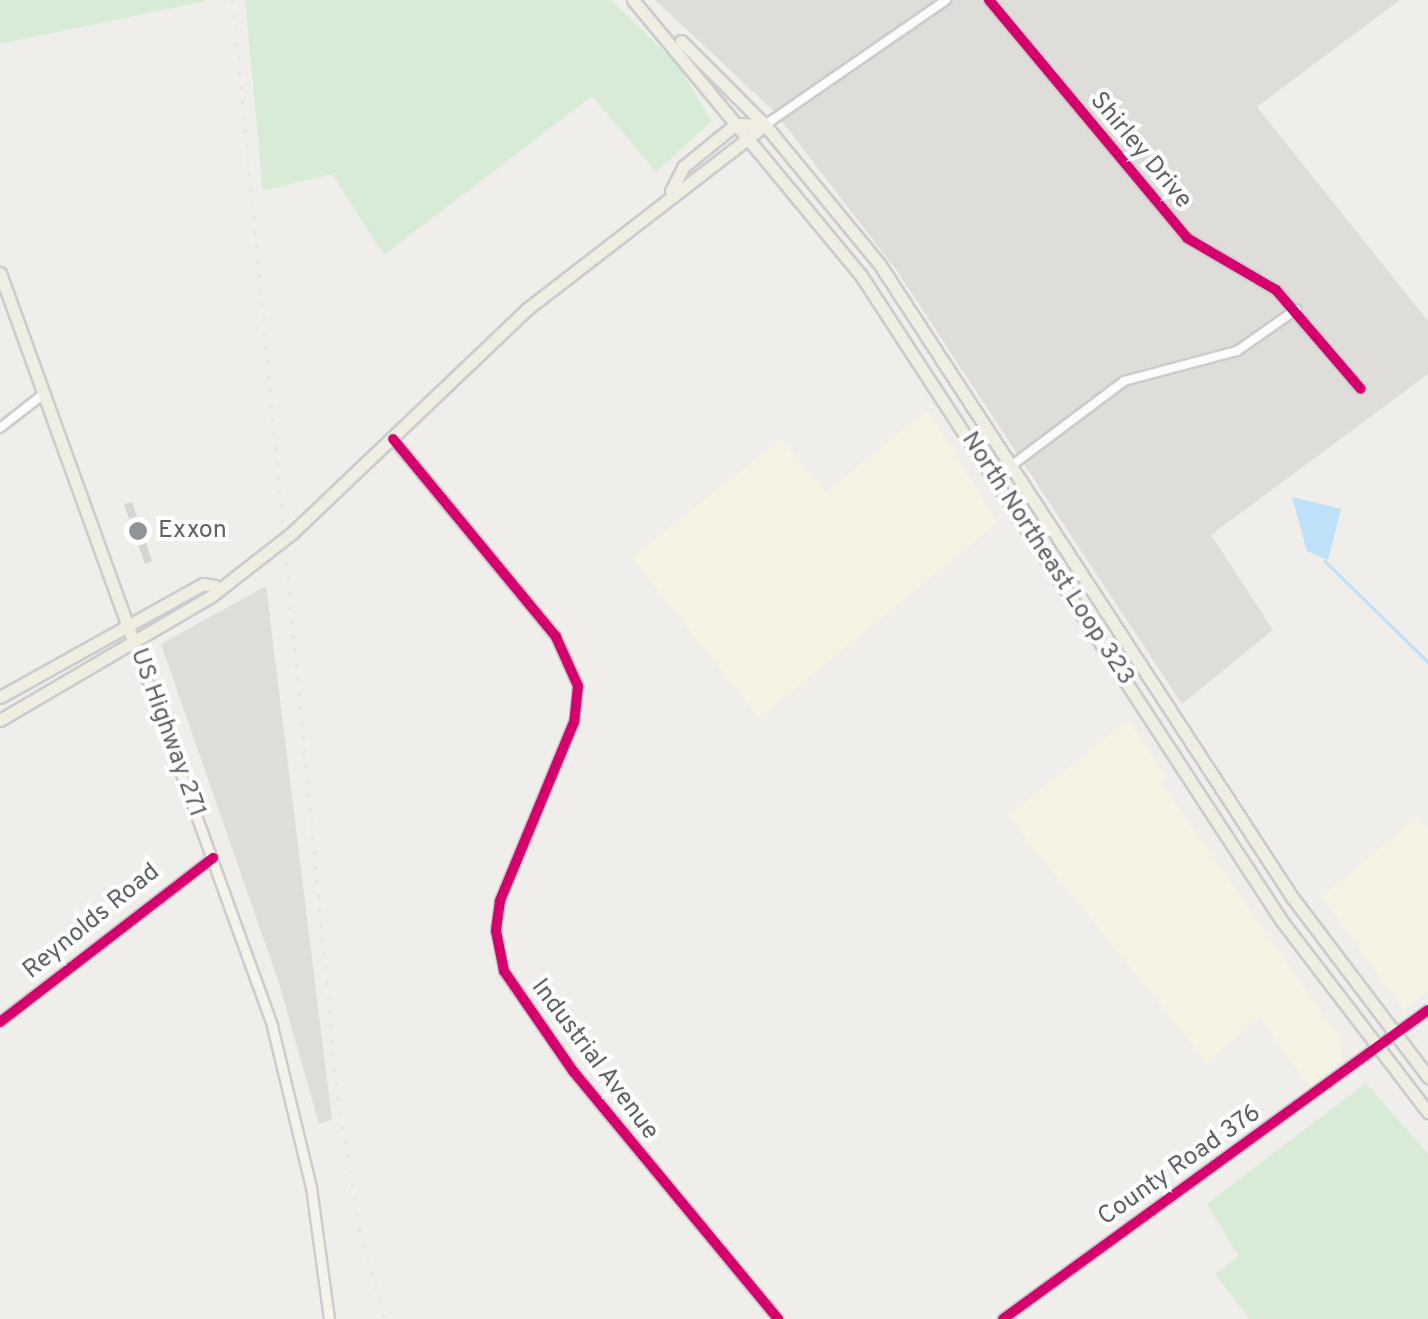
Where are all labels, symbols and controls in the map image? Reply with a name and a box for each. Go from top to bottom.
street label: Shirley Drive [1083,87,1197,215]
street label: North Northeast Loop 323 [954,427,1140,691]
place label: Exxon [158,516,227,546]
marker: Exxon [127,520,149,542]
street label: US Highway 271 [123,644,211,822]
street label: Reynolds Road [18,858,166,986]
street label: Industrial Avenue [523,973,665,1147]
street label: County Road 376 [1093,1099,1267,1233]

